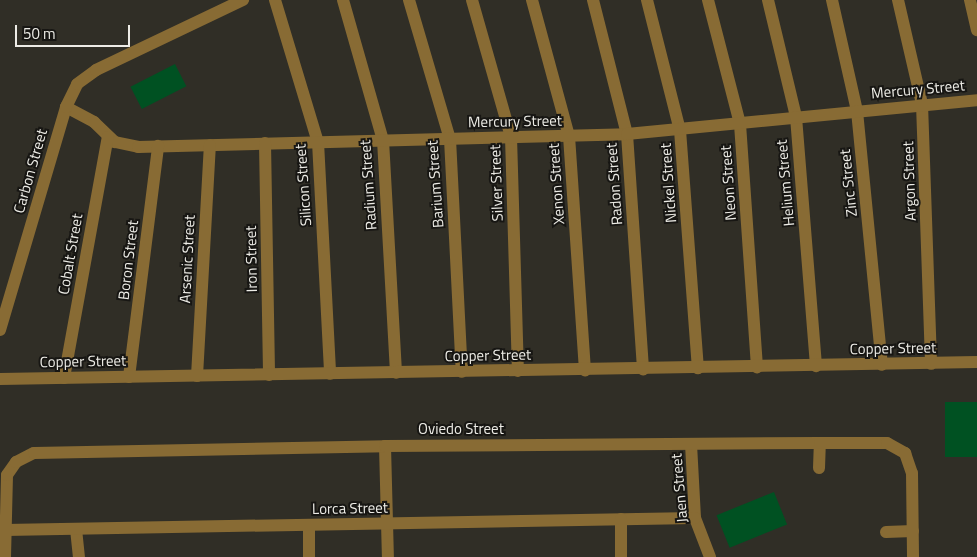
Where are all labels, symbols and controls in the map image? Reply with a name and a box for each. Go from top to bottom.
scale bar [18,15,132,47]
text: 50 m [23,22,56,45]
street label: Mercury Street [870,76,966,102]
street label: Mercury Street [468,111,562,131]
street label: Carbon Street [9,127,51,215]
street label: Radium Street [356,139,380,231]
street label: Helium Street [772,139,798,227]
street label: Barium Street [423,140,447,228]
street label: Argon Street [899,141,919,221]
street label: Radon Street [602,142,626,226]
street label: Nickel Street [656,142,680,224]
street label: Silicon Street [291,143,315,227]
street label: Xenon Street [544,143,568,225]
street label: Silver Street [486,144,506,222]
street label: Neon Street [716,145,740,221]
street label: Zinc Street [836,148,860,218]
street label: Cobalt Street [54,212,86,296]
street label: Arsenic Street [176,214,198,304]
street label: Boron Street [114,219,142,301]
street label: Iron Street [241,226,261,292]
street label: Copper Street [850,338,936,358]
street label: Copper Street [445,345,531,365]
street label: Copper Street [40,351,126,371]
street label: Oviedo Street [418,420,504,438]
street label: Jaen Street [667,453,691,523]
street label: Lorca Street [312,498,388,518]

